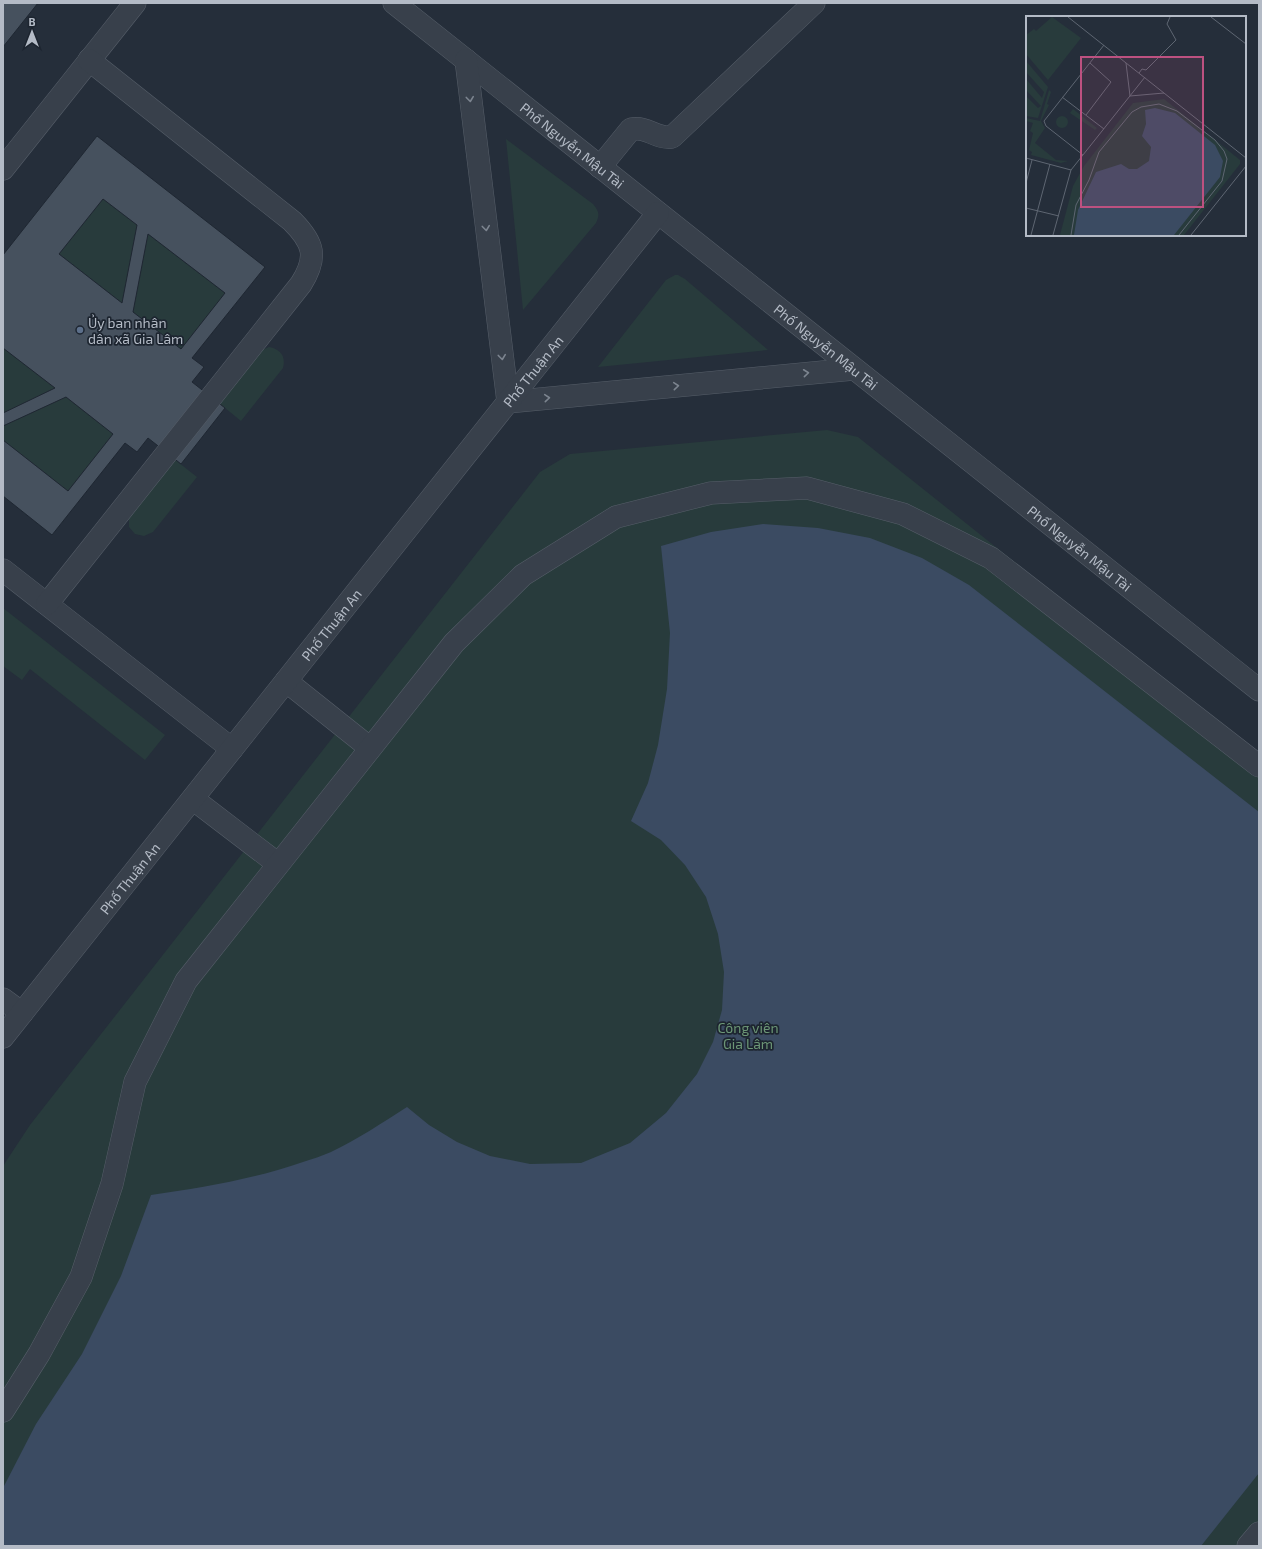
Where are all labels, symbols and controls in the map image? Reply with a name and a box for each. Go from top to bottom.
north arrow [12,12,52,52]
text: B [28,15,36,28]
inset map [1026,16,1246,236]
one-way arrow [465,96,474,102]
street label: Phố Nguyễn Mậu Tài [517,98,628,191]
one-way arrow [481,225,490,231]
street label: Phố Nguyễn Mậu Tài [771,300,882,393]
place label: Ủy ban nhân dân xã Gia Lâm [88,314,183,347]
marker: Ủy ban nhân dân xã Gia Lâm [75,325,85,335]
street label: Phố Thuận An [499,332,566,410]
one-way arrow [498,354,507,360]
one-way arrow [803,369,809,378]
one-way arrow [673,381,679,390]
one-way arrow [544,394,550,403]
street label: Phố Nguyễn Mậu Tài [1025,501,1135,594]
street label: Phố Thuận An [297,585,365,664]
street label: Phố Thuận An [96,839,163,917]
park label: Công viên Gia Lâm [717,1019,779,1052]

